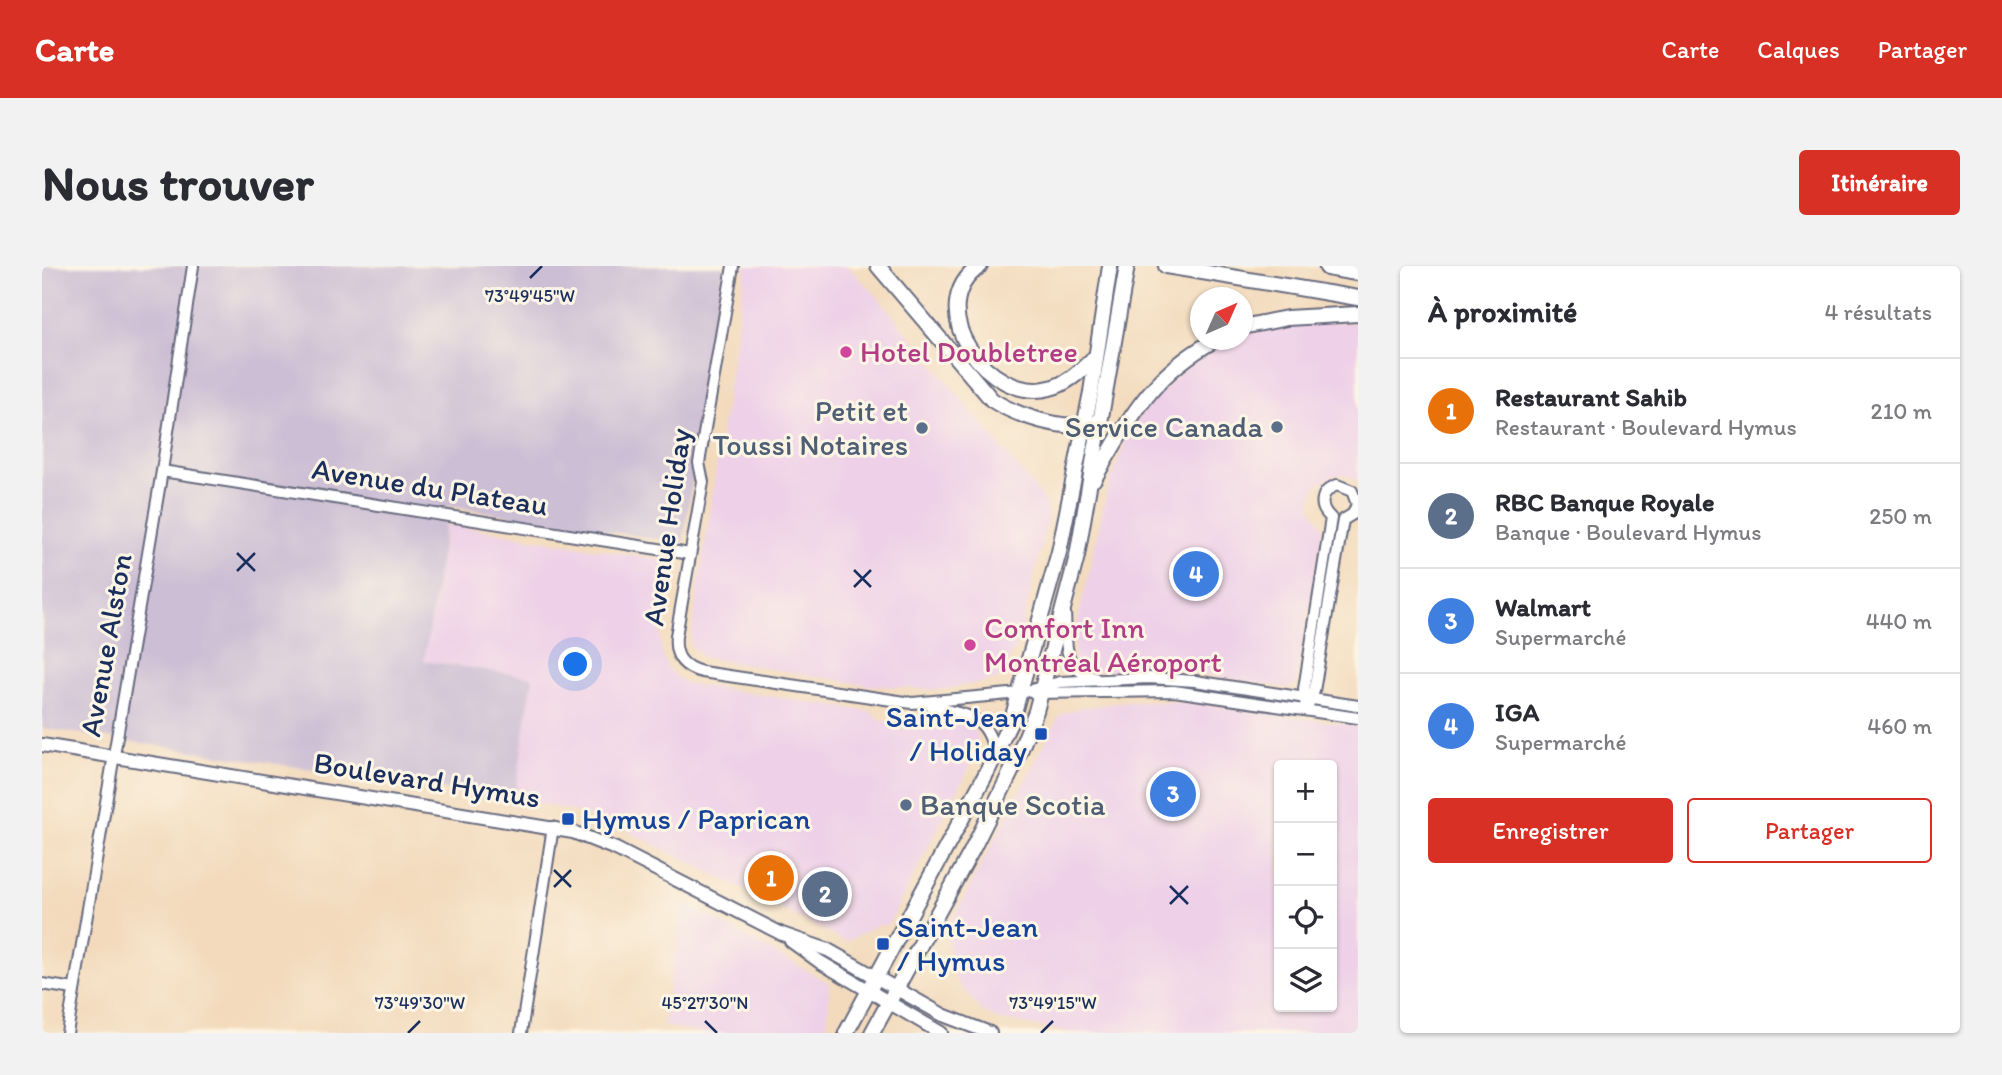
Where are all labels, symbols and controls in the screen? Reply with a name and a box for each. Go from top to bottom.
text: Carte [35,30,115,69]
text: Carte [1662,35,1719,64]
text: Calques [1757,35,1840,64]
text: Partager [1878,35,1967,64]
button: Itinéraire [1799,150,1960,215]
text: Nous trouver [42,153,314,212]
text: 73°49'45"W [485,285,575,307]
north arrow [1190,287,1253,350]
text: À proximité [1428,293,1577,330]
text: 4 résultats [1825,298,1932,326]
place label: Hotel Doubletree [860,333,1078,370]
marker: Hotel Doubletree [838,344,854,360]
text: Restaurant Sahib [1495,381,1687,413]
place label: Petit et Toussi Notaires [712,392,908,463]
text: 1 [1446,397,1456,425]
text: 210 m [1871,397,1932,425]
place label: Service Canada [1065,408,1263,445]
text: Restaurant · Boulevard Hymus [1495,413,1797,441]
marker: Service Canada [1269,419,1285,435]
marker: Petit et Toussi Notaires [914,420,930,436]
street label: Avenue Holiday [634,426,699,628]
street label: Avenue du Plateau [310,450,551,523]
text: RBC Banque Royale [1495,486,1714,518]
text: 2 [1445,502,1457,530]
text: 250 m [1869,502,1932,530]
text: Banque · Boulevard Hymus [1495,518,1762,546]
pin: 4 [1173,548,1219,600]
street label: Avenue Alston [71,551,140,739]
text: Walmart [1495,591,1591,623]
text: 3 [1445,607,1457,635]
text: 440 m [1866,607,1932,635]
place label: Comfort Inn Montréal Aéroport [984,609,1222,680]
text: Supermarché [1495,623,1627,651]
marker: Comfort Inn Montréal Aéroport [962,637,978,653]
your location [558,647,592,681]
text: IGA [1495,696,1539,728]
place label: Saint-Jean / Holiday [886,698,1027,769]
text: 4 [1444,712,1458,740]
text: 460 m [1867,712,1932,740]
marker: Saint-Jean / Holiday [1033,726,1049,742]
text: Supermarché [1495,728,1627,756]
street label: Boulevard Hymus [311,743,543,816]
map controls [1274,760,1337,1012]
button: + [1274,760,1337,823]
pin: 3 [1150,768,1196,820]
place label: Banque Scotia [920,786,1106,823]
marker: Banque Scotia [898,797,914,813]
button: Enregistrer [1428,798,1673,863]
button: Partager [1687,798,1932,863]
place label: Hymus / Paprican [582,800,810,837]
marker: Hymus / Paprican [560,811,576,827]
button: − [1274,823,1337,886]
pin: 1 [748,852,794,904]
pin: 2 [802,868,848,920]
button: locate [1274,886,1337,949]
place label: Saint-Jean / Hymus [897,908,1038,979]
marker: Saint-Jean / Hymus [875,936,891,952]
button: layers [1274,949,1337,1012]
text: 73°49'30"W [375,992,465,1014]
text: 45°27'30"N [662,992,748,1014]
text: 73°49'15"W [1009,992,1097,1014]

